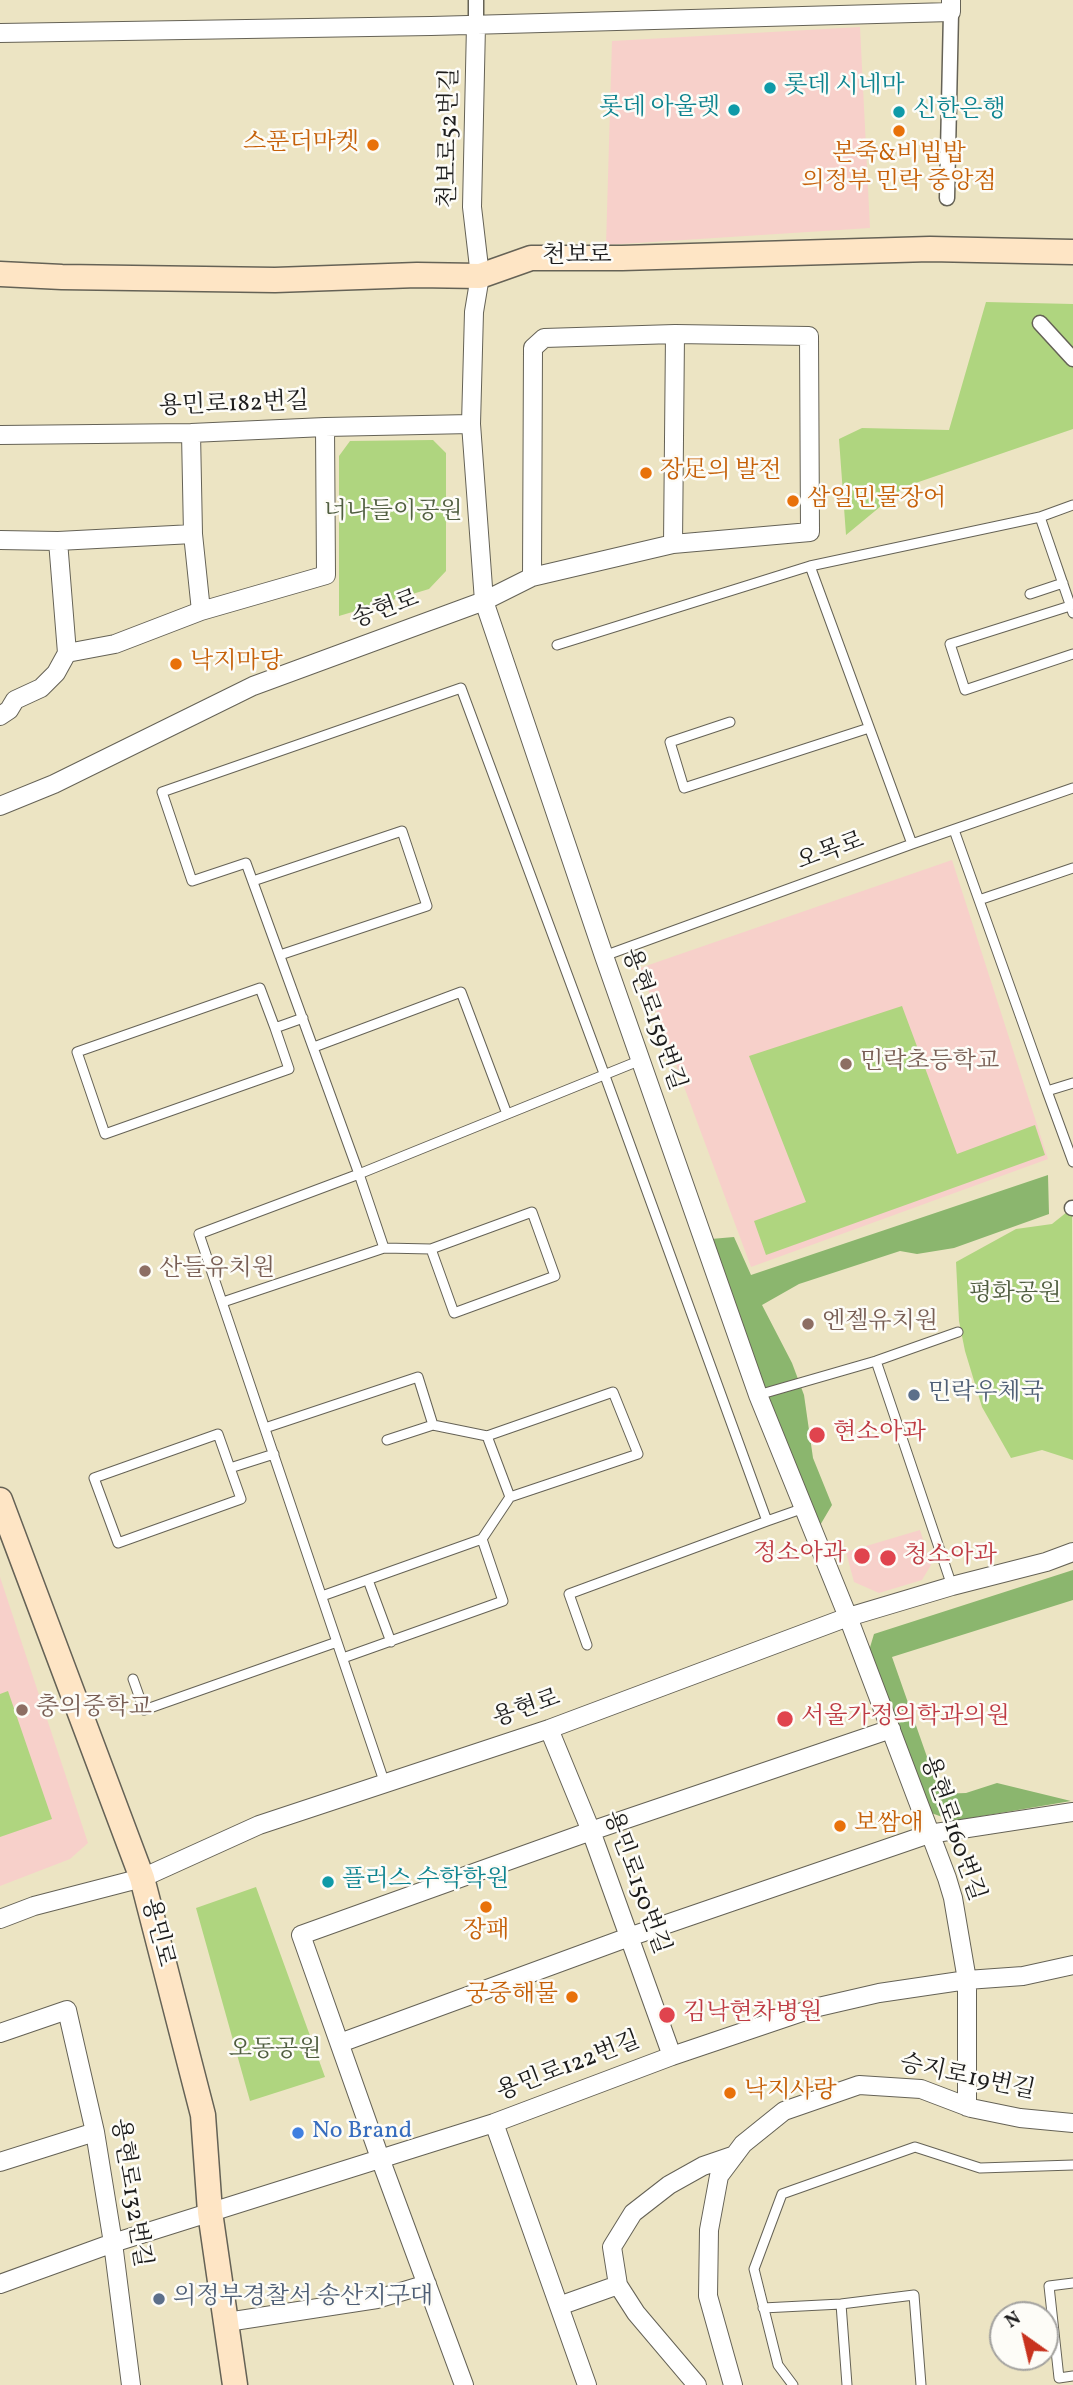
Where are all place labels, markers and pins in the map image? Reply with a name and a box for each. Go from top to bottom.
place label: 롯데 시네마 [784,74,905,102]
marker: 롯데 시네마 [762,80,778,96]
place label: 롯데 아울렛 [599,96,720,124]
place label: 신한은행 [913,98,1006,126]
marker: 롯데 아울렛 [726,102,742,118]
marker: 신한은행 [891,104,907,120]
marker: 본죽&비빕밥 의정부 민락 중앙점 [891,123,907,139]
place label: 스푼더마켓 [243,131,359,159]
marker: 스푼더마켓 [365,137,381,153]
place label: 본죽&비빕밥 의정부 민락 중앙점 [801,142,997,198]
place label: 장足의 발전 [660,459,782,487]
marker: 장足의 발전 [638,465,654,481]
place label: 삼일민물장어 [807,487,946,515]
marker: 삼일민물장어 [785,493,801,509]
place label: 낙지마당 [190,650,283,678]
marker: 낙지마당 [168,656,184,672]
place label: 민락초등학교 [860,1050,999,1078]
marker: 민락초등학교 [838,1056,854,1072]
place label: 산들유치원 [159,1257,275,1285]
marker: 산들유치원 [137,1263,153,1279]
place label: 엔젤유치원 [822,1310,938,1338]
marker: 엔젤유치원 [800,1316,816,1332]
place label: 민락우체국 [928,1381,1044,1409]
marker: 민락우체국 [906,1387,922,1403]
place label: 현소아과 [833,1421,926,1449]
marker: 현소아과 [807,1425,827,1445]
place label: 정소아과 [753,1542,846,1570]
place label: 청소아과 [904,1544,997,1572]
marker: 정소아과 [852,1546,872,1566]
marker: 청소아과 [878,1548,898,1568]
place label: 충의중학교 [36,1696,152,1724]
marker: 충의중학교 [14,1702,30,1718]
place label: 서울가정의학과의원 [801,1705,1010,1733]
marker: 서울가정의학과의원 [775,1709,795,1729]
place label: 보쌈애 [854,1812,924,1840]
marker: 보쌈애 [832,1818,848,1834]
place label: 플러스 수학학원 [342,1868,509,1896]
marker: 플러스 수학학원 [320,1874,336,1890]
marker: 장패 [478,1899,494,1915]
place label: 장패 [463,1919,509,1947]
place label: 궁중해물 [465,1983,558,2011]
marker: 궁중해물 [564,1989,580,2005]
place label: 김낙현차병원 [683,2001,822,2029]
marker: 김낙현차병원 [657,2005,677,2025]
place label: 낙지사랑 [744,2079,837,2107]
marker: 낙지사랑 [722,2085,738,2101]
place label: No Brand [312,2119,412,2147]
marker: No Brand [290,2125,306,2141]
place label: 의정부경찰서 송산지구대 [173,2285,433,2313]
marker: 의정부경찰서 송산지구대 [151,2291,167,2307]

